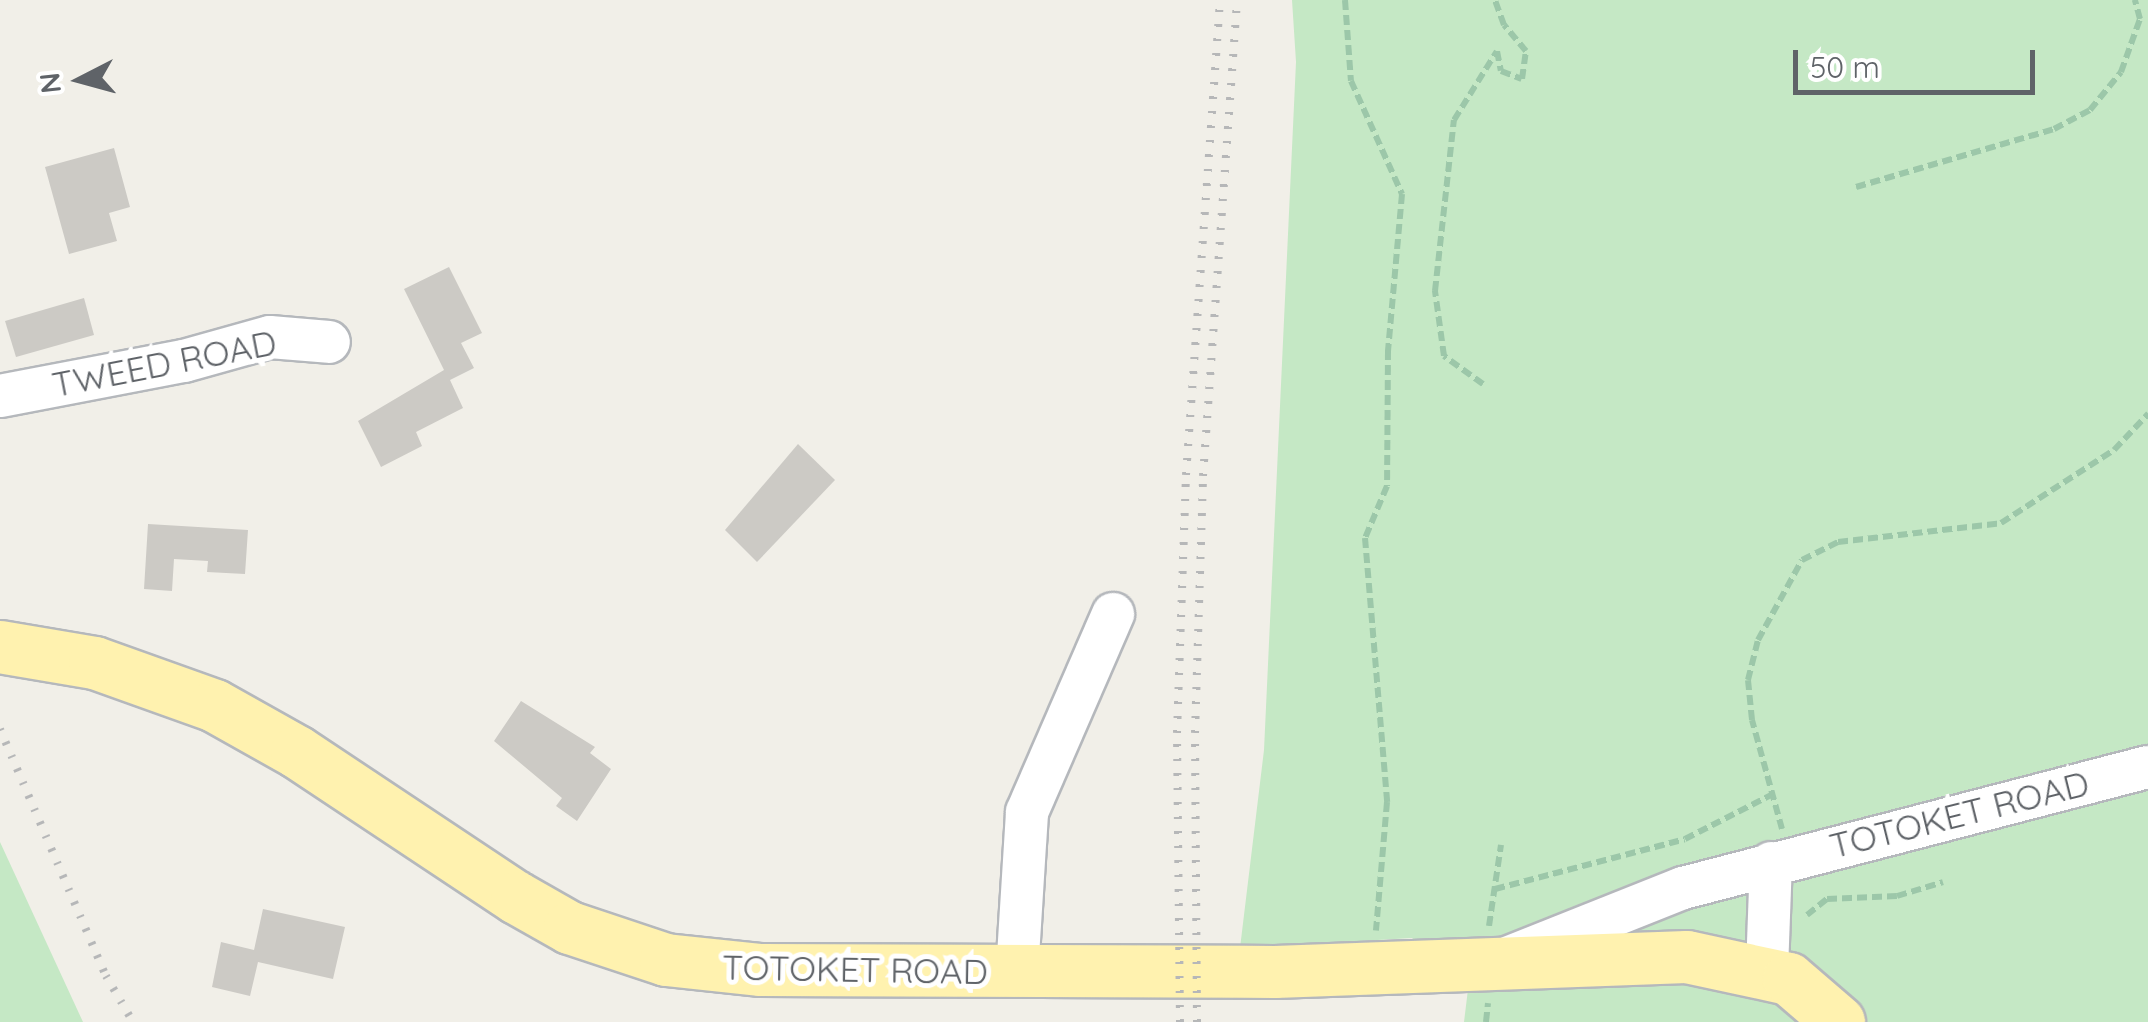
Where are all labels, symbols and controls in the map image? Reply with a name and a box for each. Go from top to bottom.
north arrow [30,30,130,130]
scale bar [1798,30,2040,92]
text: 50 m [1810,48,1880,86]
text: N [31,71,68,95]
street label: TWEED ROAD [48,321,280,405]
street label: TOTOKET ROAD [1825,762,2093,866]
street label: TOTOKET ROAD [722,946,988,992]

